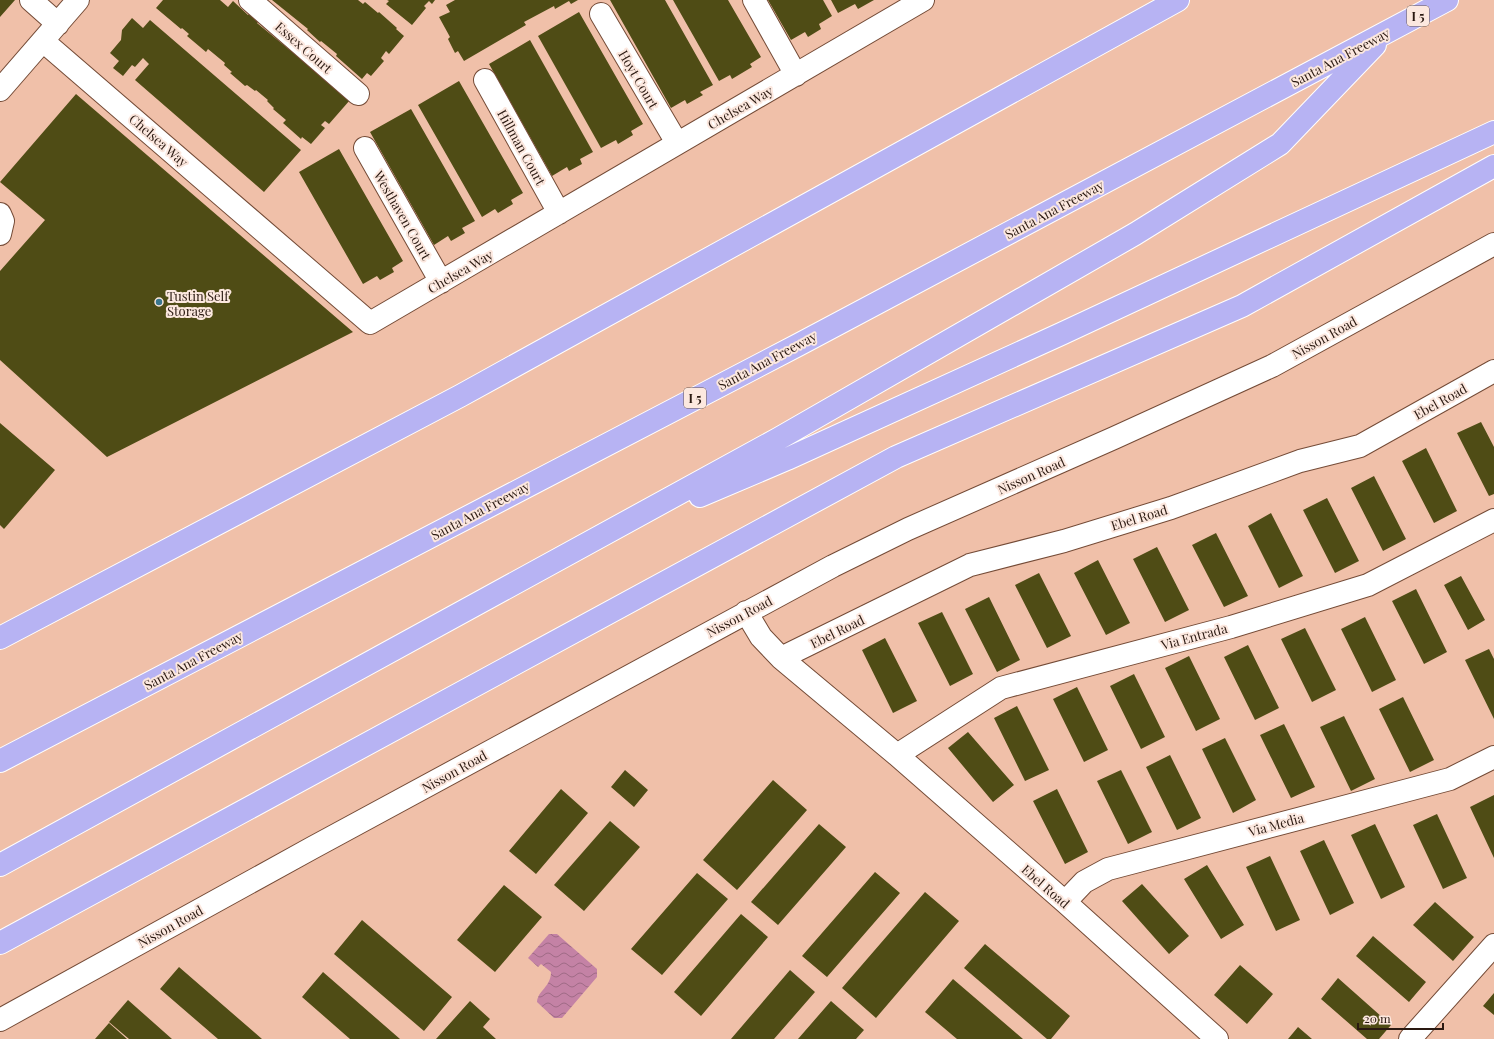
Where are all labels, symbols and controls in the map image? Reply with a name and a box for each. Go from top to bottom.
road number: I 5 [1407,6,1429,26]
street label: Essex Court [272,18,336,77]
street label: Santa Ana Freeway [1288,24,1393,90]
street label: Hoyt Court [615,47,663,112]
street label: Chelsea Way [704,81,776,132]
street label: Hillman Court [494,106,550,188]
street label: Chelsea Way [126,110,192,170]
street label: Westhaven Court [370,167,435,263]
street label: Santa Ana Freeway [1002,176,1107,242]
street label: Chelsea Way [424,245,496,296]
place label: Tustin Self Storage [167,287,230,319]
marker: Tustin Self Storage [154,297,164,307]
street label: Nisson Road [1288,312,1360,362]
street label: Santa Ana Freeway [715,327,820,393]
street label: Ebel Road [1410,379,1470,423]
road number: I 5 [684,388,706,408]
street label: Nisson Road [995,452,1068,497]
street label: Santa Ana Freeway [428,477,533,543]
street label: Ebel Road [1109,500,1170,534]
street label: Nisson Road [703,591,775,640]
street label: Ebel Road [807,610,867,651]
street label: Via Entrada [1158,619,1229,653]
street label: Santa Ana Freeway [141,627,246,693]
street label: Nisson Road [418,746,490,796]
street label: Via Media [1245,808,1306,840]
street label: Ebel Road [1018,860,1074,912]
street label: Nisson Road [134,901,206,951]
scale bar [1358,1005,1443,1031]
text: 20 m [1364,1010,1391,1026]

